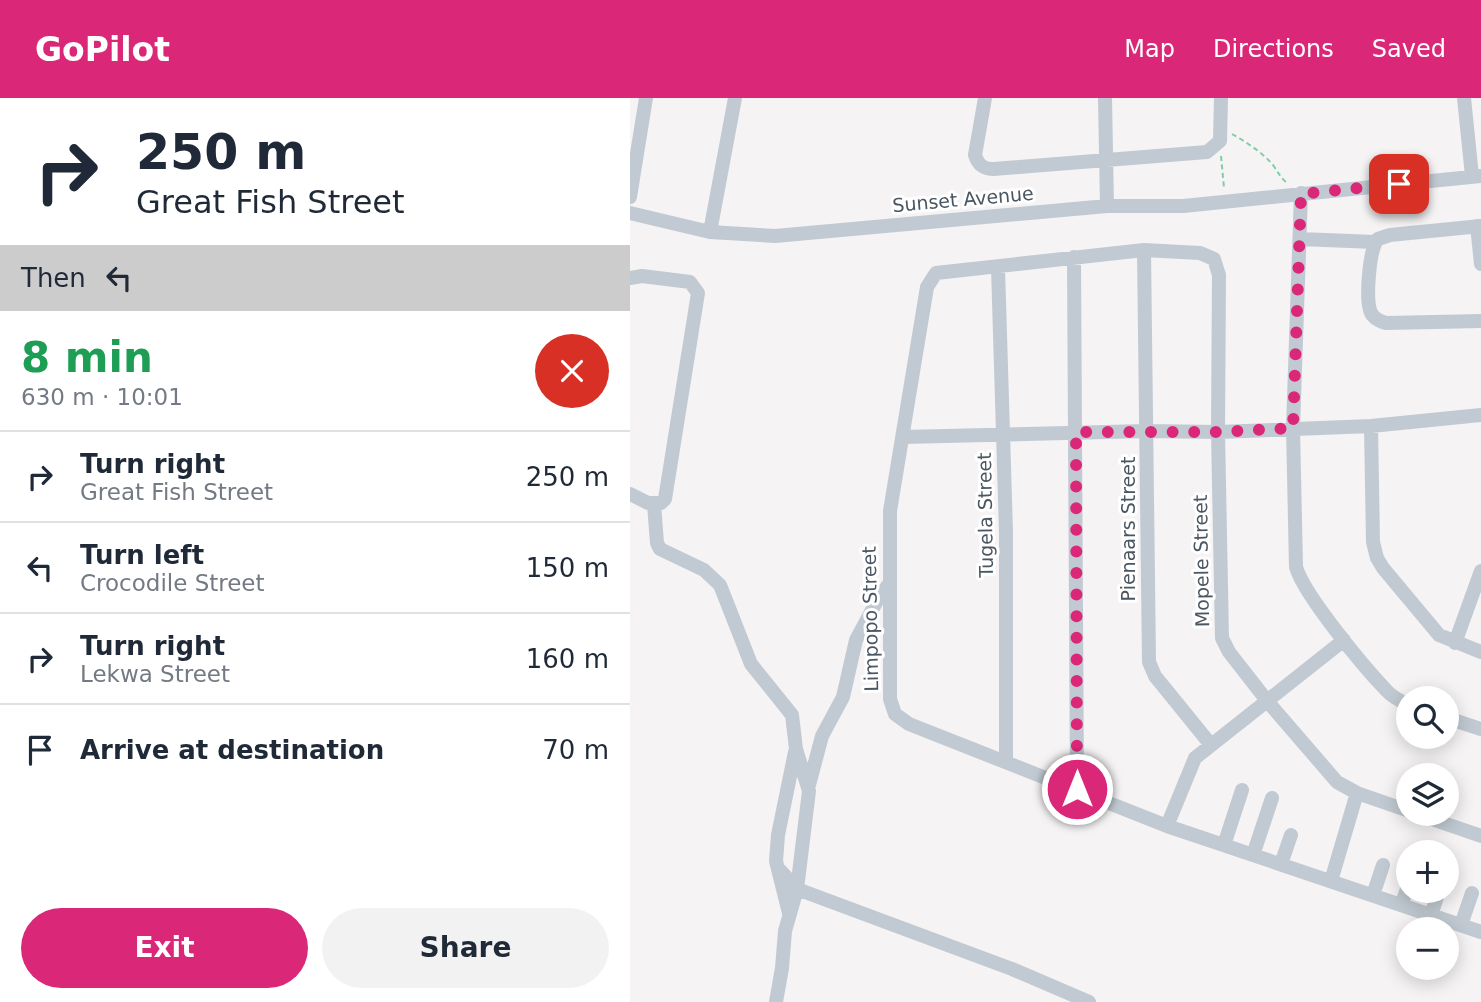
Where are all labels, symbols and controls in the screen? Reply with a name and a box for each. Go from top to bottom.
text: GoPilot [35,30,170,69]
text: Map [1124,35,1175,63]
text: Directions [1213,35,1334,63]
text: Saved [1372,35,1446,63]
text: 250 m [136,124,306,181]
icon: right [21,126,112,217]
pin [1369,154,1429,214]
icon: arrive [1380,165,1418,203]
street label: Sunset Avenue [891,182,1035,216]
text: Great Fish Street [136,183,405,221]
icon: left [100,259,138,297]
text: Then [21,263,86,293]
text: 8 min [21,333,153,382]
button: close [535,334,609,408]
text: 630 m · 10:01 [21,384,183,410]
text: Turn right [80,449,225,479]
street label: Tugela Street [973,452,997,579]
street label: Pienaars Street [1117,457,1139,601]
icon: right [21,458,59,496]
text: 250 m [526,462,609,492]
text: Great Fish Street [80,479,273,505]
street label: Mopele Street [1189,495,1213,627]
text: Turn left [80,540,204,570]
street label: Limpopo Street [858,546,882,692]
icon: left [21,549,59,587]
text: 150 m [526,553,609,583]
text: Crocodile Street [80,570,265,596]
text: Turn right [80,631,225,661]
icon: right [21,640,59,678]
text: 160 m [526,644,609,674]
text: Lekwa Street [80,661,230,687]
map controls [1396,686,1459,980]
button: search [1396,686,1459,749]
icon: arrive [21,731,59,769]
text: Arrive at destination [80,735,384,765]
text: 70 m [542,735,609,765]
position arrow [1040,752,1114,826]
button: layers [1396,763,1459,826]
button: + [1396,840,1459,903]
button: Exit [21,908,308,988]
button: Share [322,908,609,988]
button: − [1396,917,1459,980]

